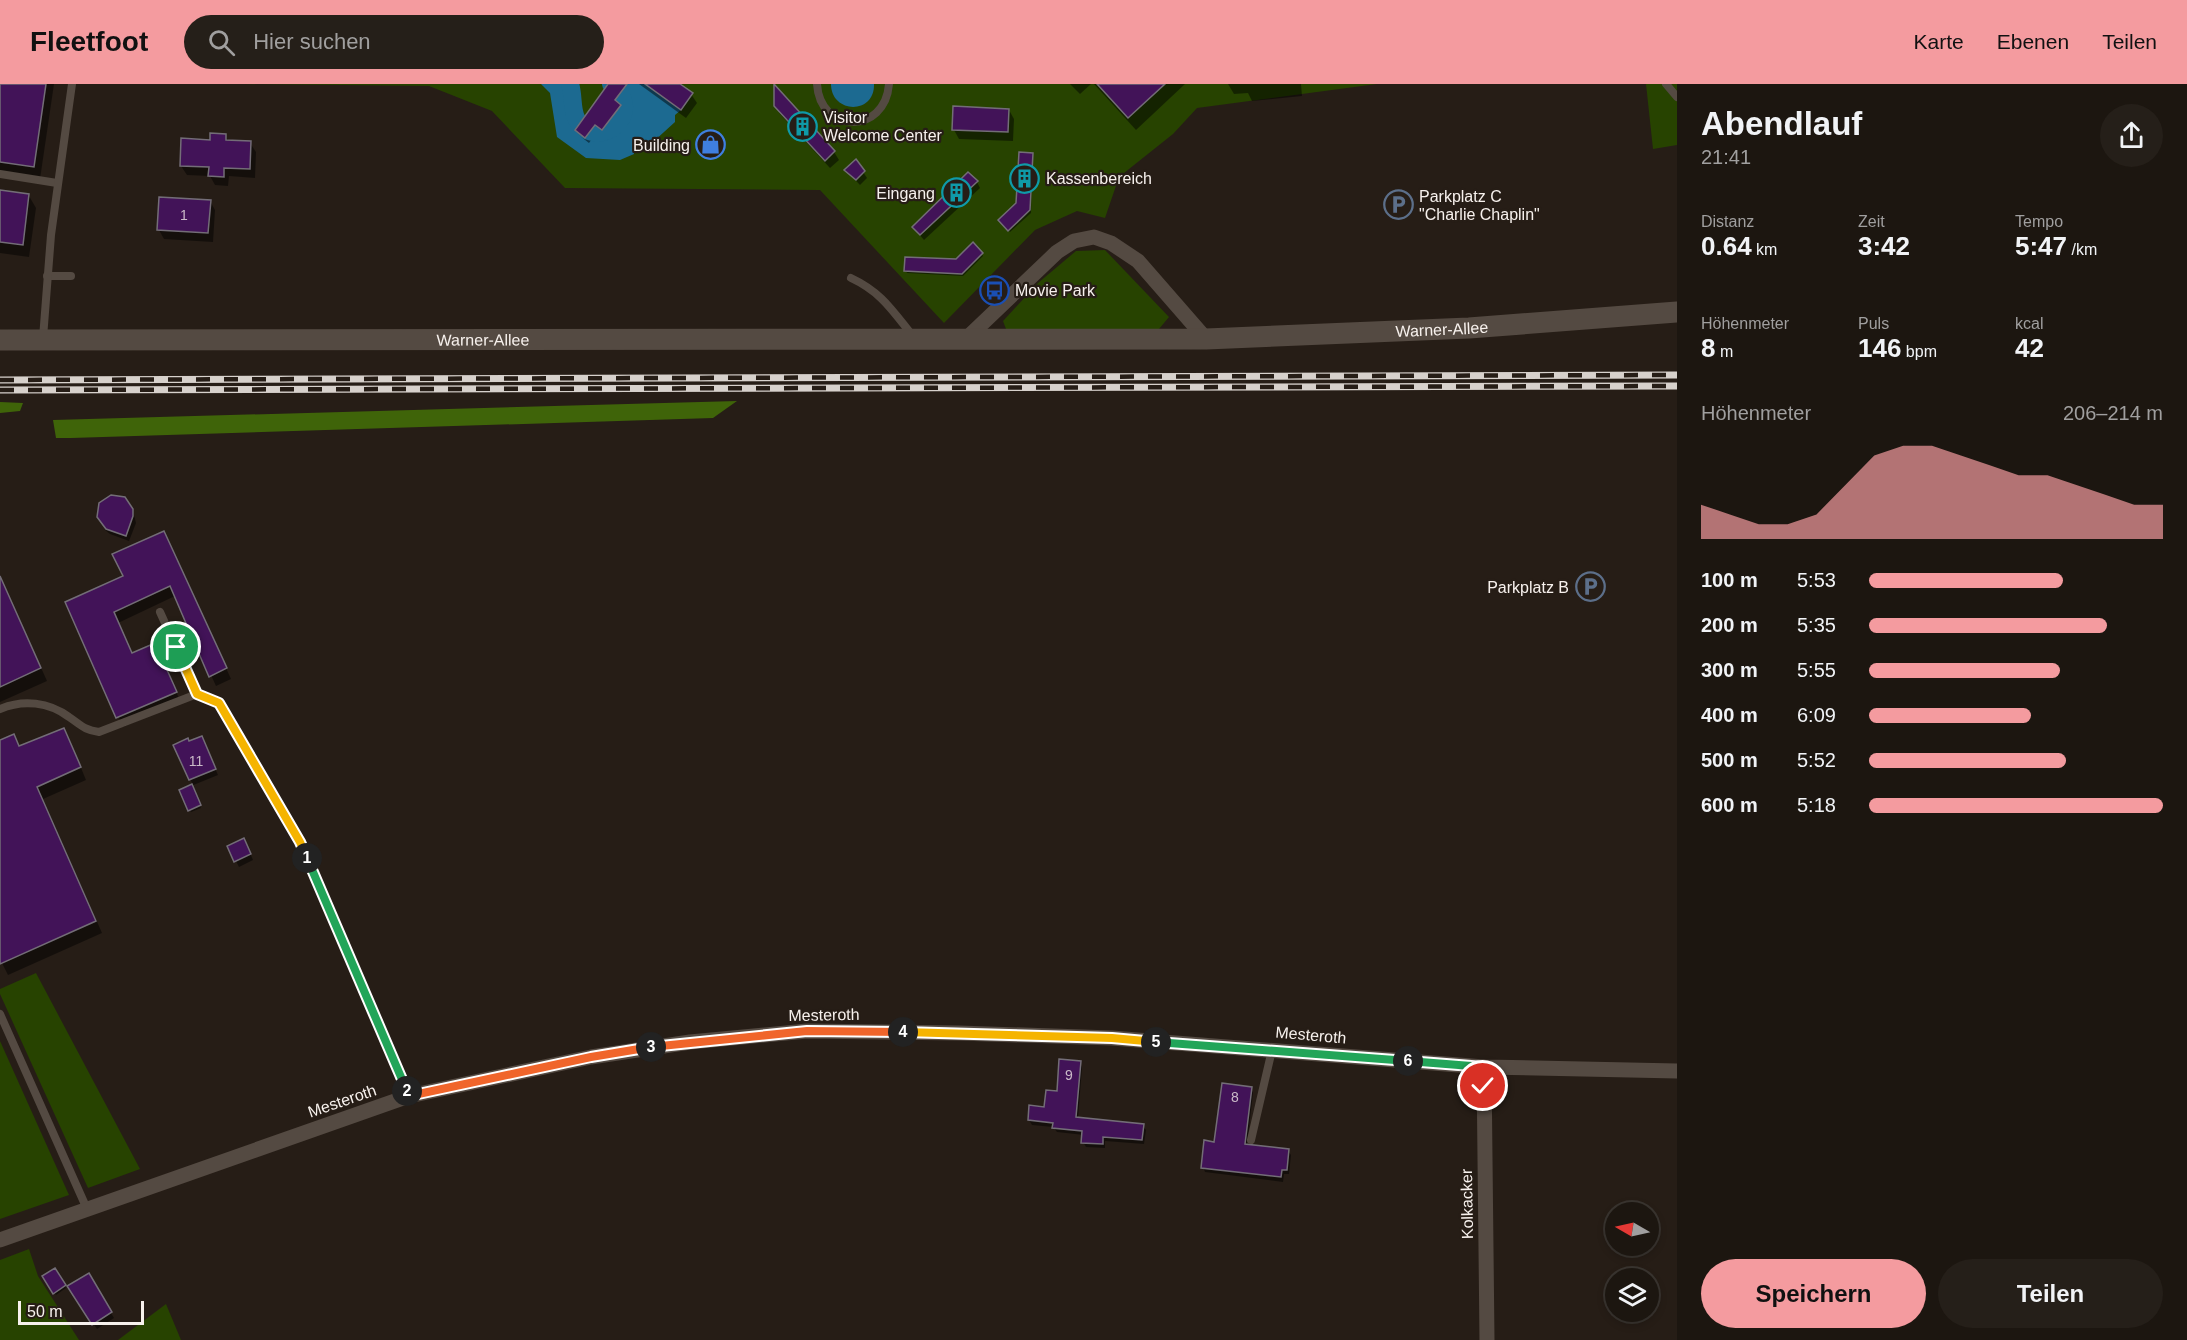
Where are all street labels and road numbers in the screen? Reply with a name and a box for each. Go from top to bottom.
street label: Warner-Allee [1395,318,1489,340]
street label: Warner-Allee [437,331,530,348]
street label: Mesteroth [788,1006,860,1024]
street label: Mesteroth [1275,1023,1347,1047]
street label: Mesteroth [306,1081,378,1121]
street label: Kolkacker [1458,1168,1476,1239]

